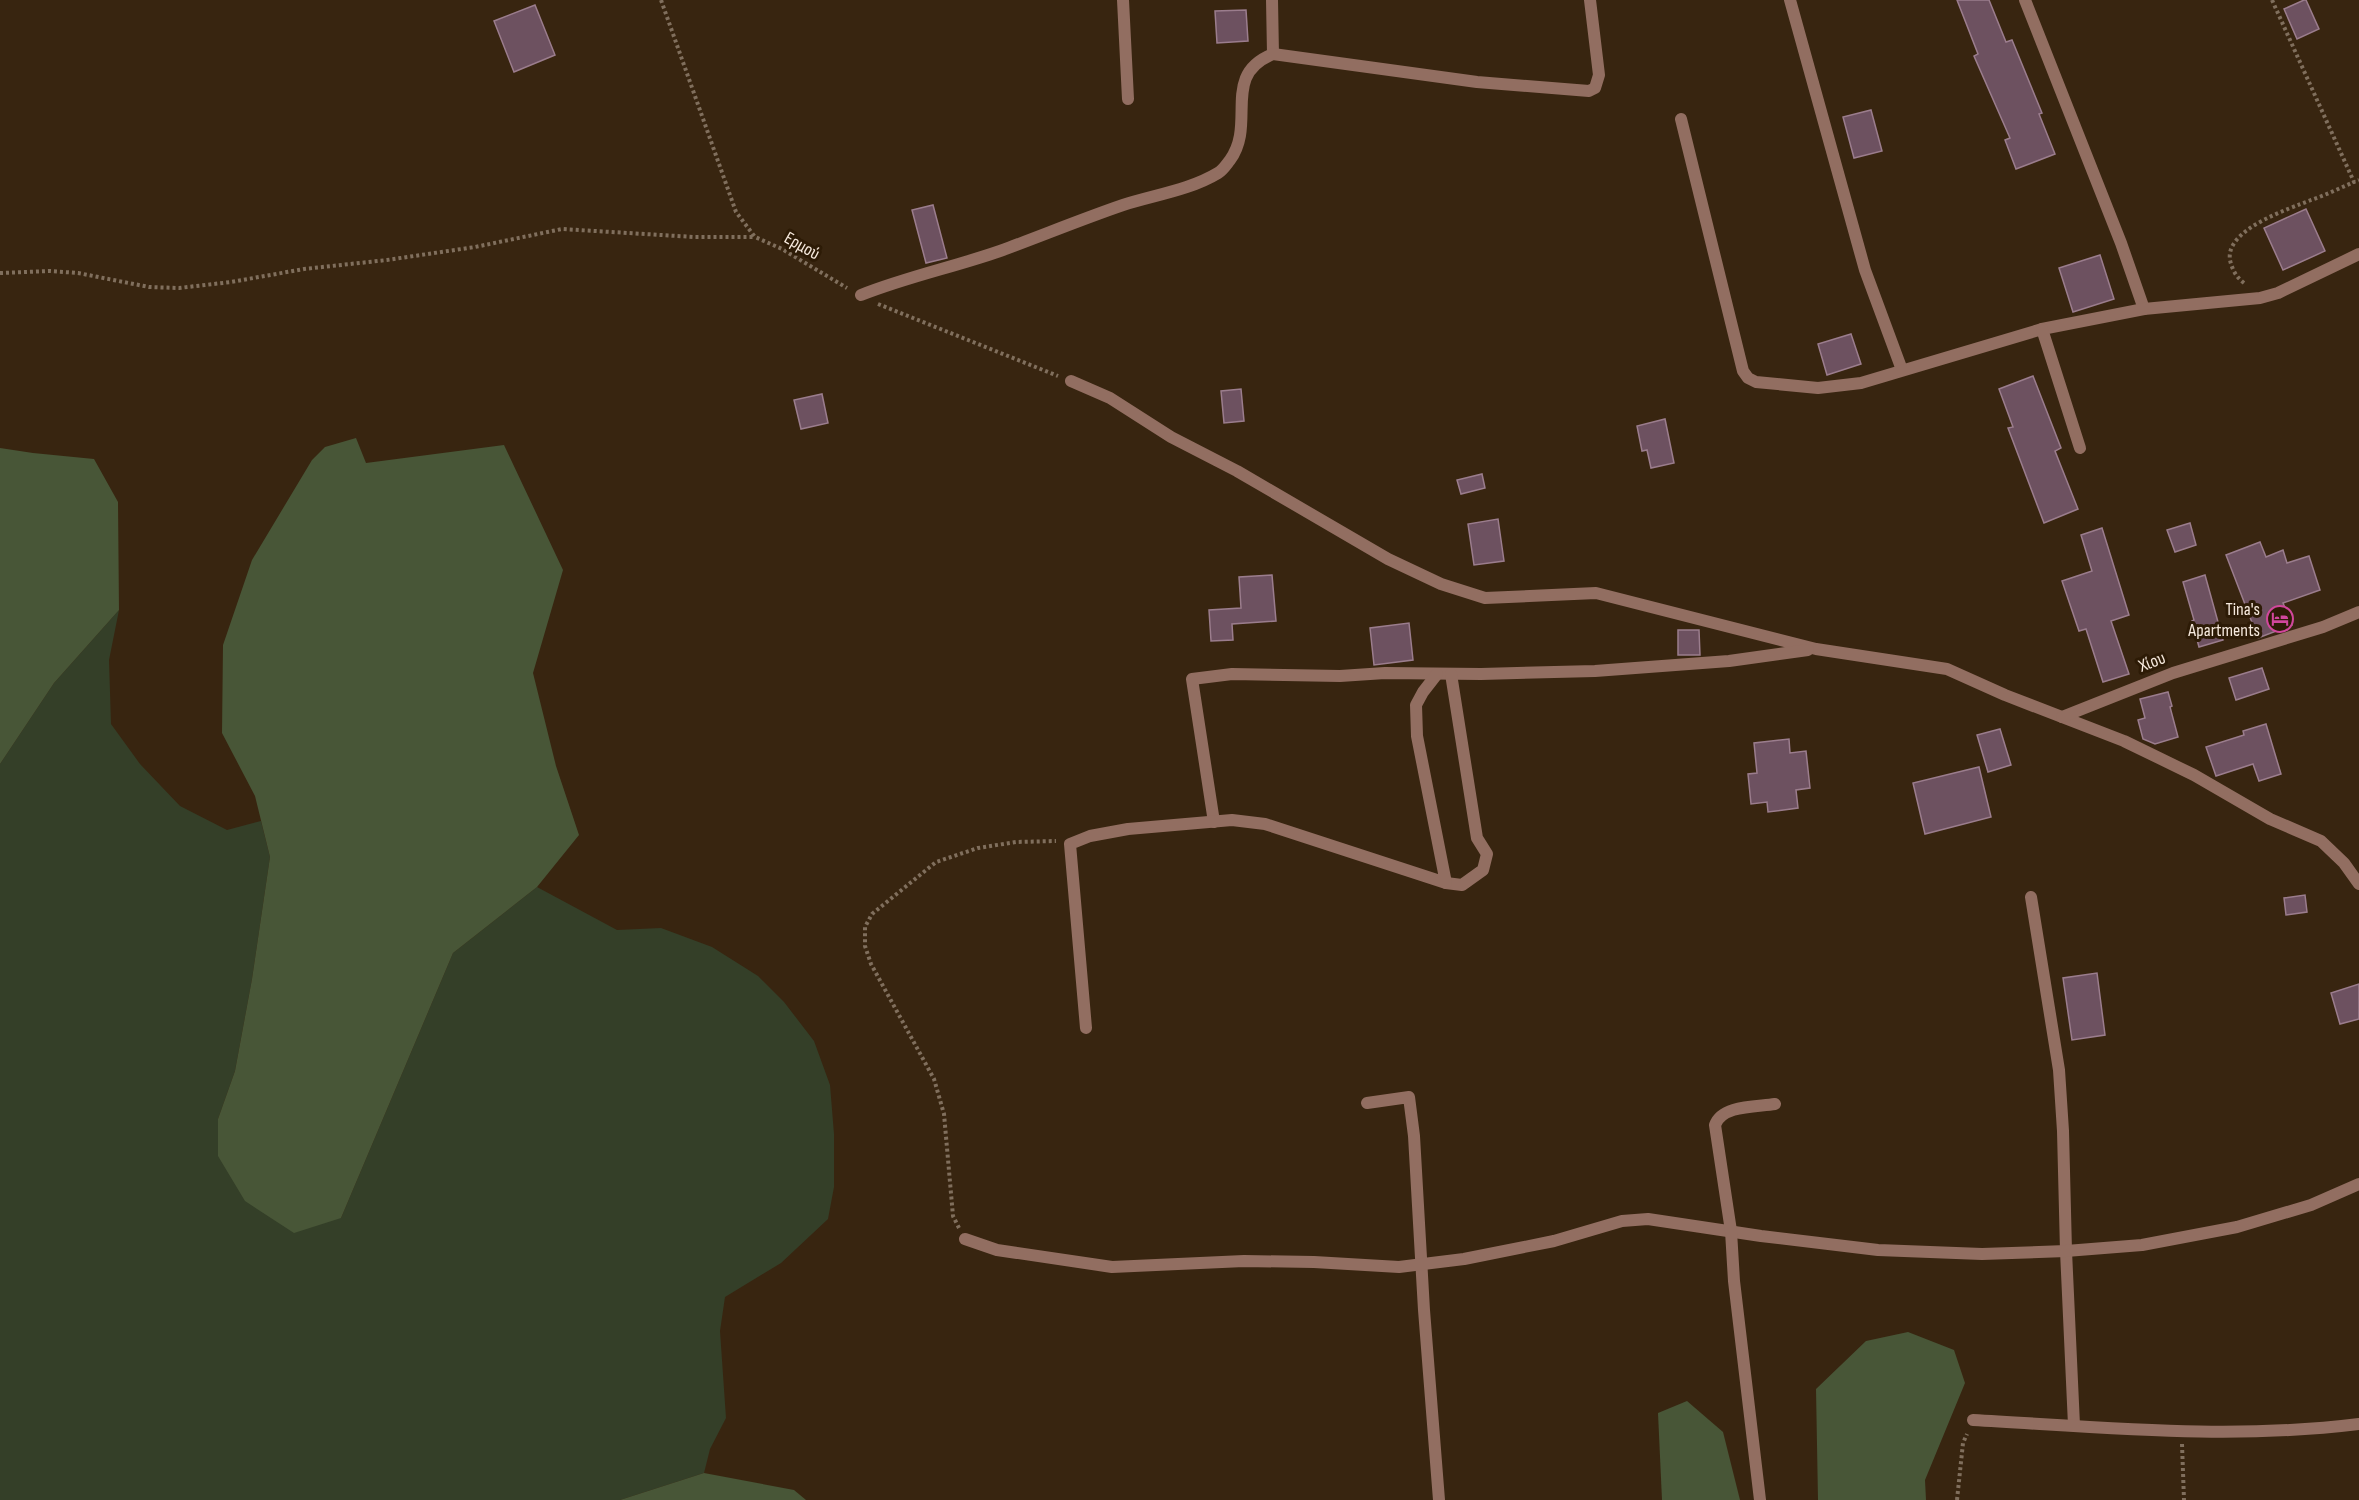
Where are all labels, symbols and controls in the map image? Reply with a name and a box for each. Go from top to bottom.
street label: Ερμού [780,228,824,264]
place label: Tina's Apartments [2187,599,2260,641]
hotel icon: Tina's Apartments [2265,604,2295,634]
street label: Χίου [2135,647,2168,677]

